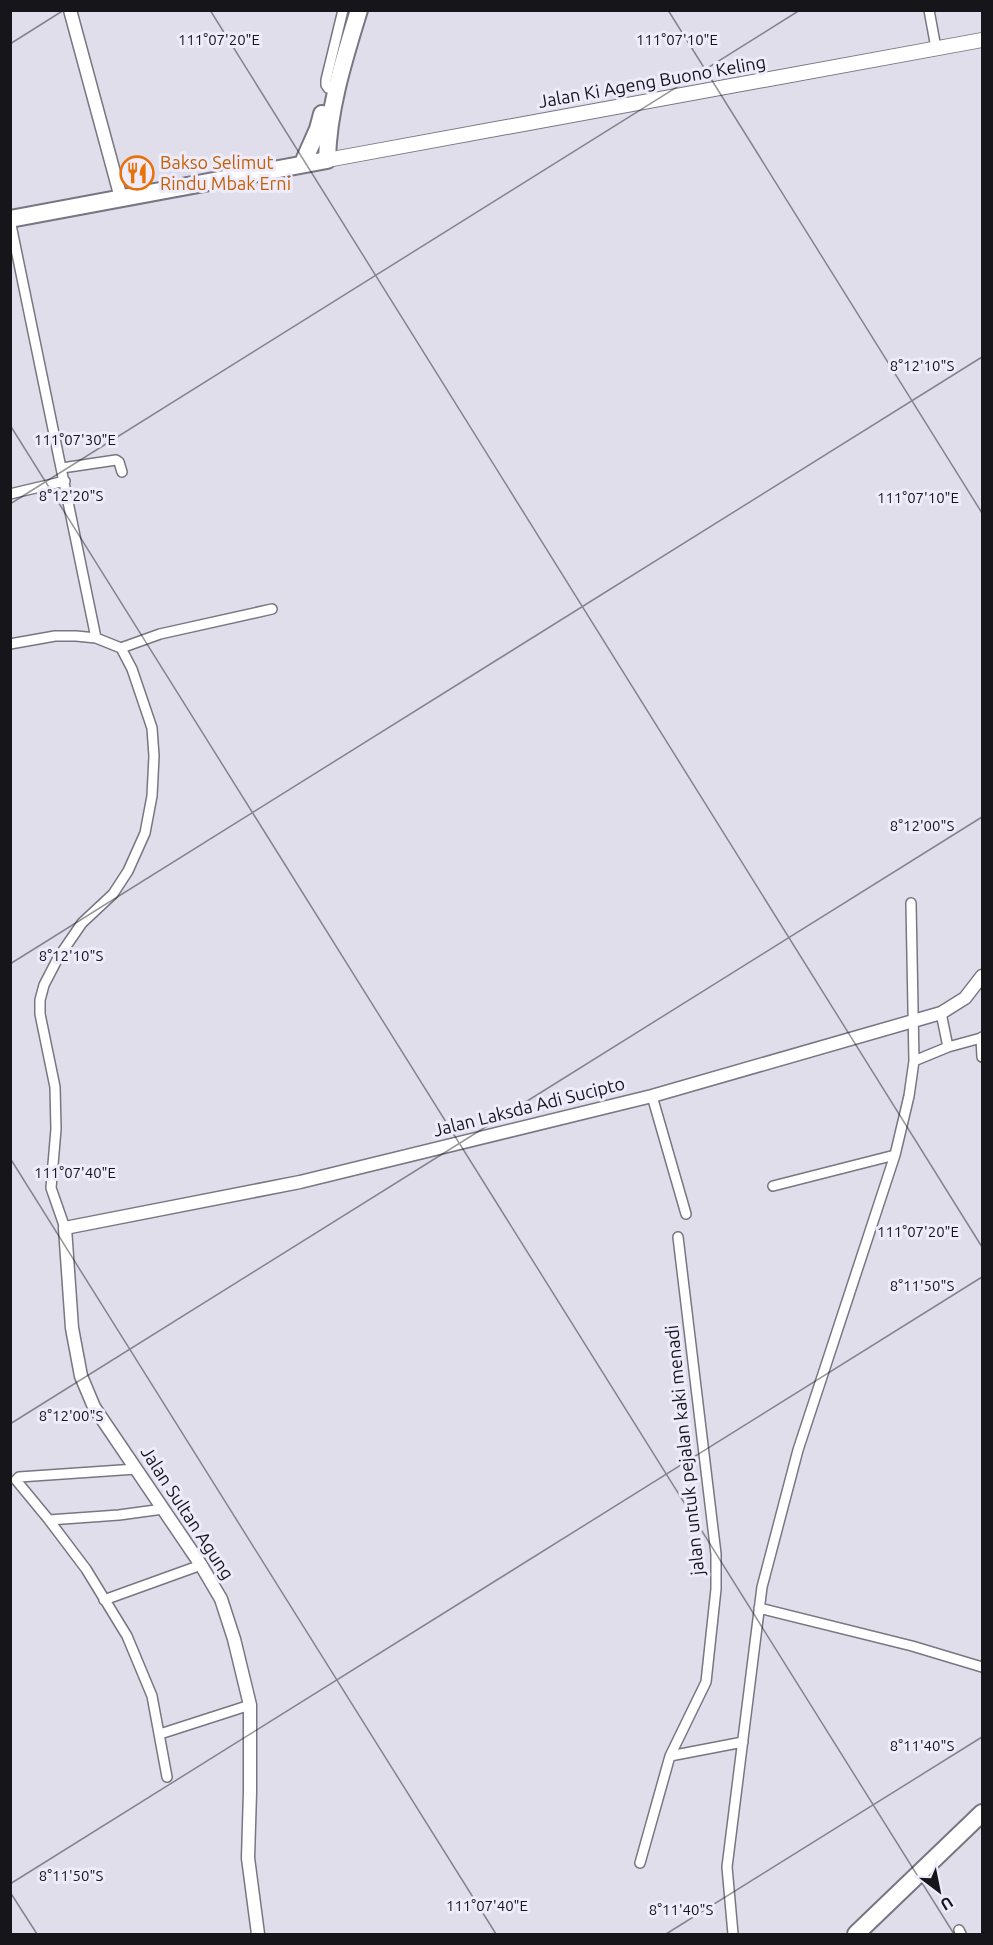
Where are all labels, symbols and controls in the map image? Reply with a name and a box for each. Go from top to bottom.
text: 111°07'20"E [178,31,260,48]
text: 111°07'10"E [636,31,718,48]
street label: Jalan Ki Ageng Buono Keling [537,51,767,111]
place label: Bakso Selimut Rindu Mbak Erni [160,152,291,193]
restaurant icon: Bakso Selimut Rindu Mbak Erni [119,155,155,191]
text: 8°12'10"S [890,357,954,374]
text: 111°07'30"E [34,431,116,448]
text: 8°12'20"S [39,487,103,504]
text: 111°07'10"E [877,489,959,506]
text: 8°12'00"S [890,817,954,834]
text: 8°12'10"S [39,947,103,964]
street label: Jalan Laksda Adi Sucipto [431,1072,627,1140]
text: 111°07'40"E [34,1164,116,1181]
text: 111°07'20"E [877,1223,959,1240]
text: 8°11'50"S [890,1277,954,1294]
street label: jalan untuk pejalan kaki menadi [661,1324,707,1578]
text: 8°12'00"S [39,1407,103,1424]
street label: Jalan Sultan Agung [137,1442,238,1583]
text: 8°11'40"S [890,1737,954,1754]
north arrow [909,1861,969,1921]
text: 8°11'50"S [39,1867,103,1884]
text: U [937,1893,956,1914]
text: 111°07'40"E [446,1897,528,1914]
text: 8°11'40"S [649,1901,713,1918]

